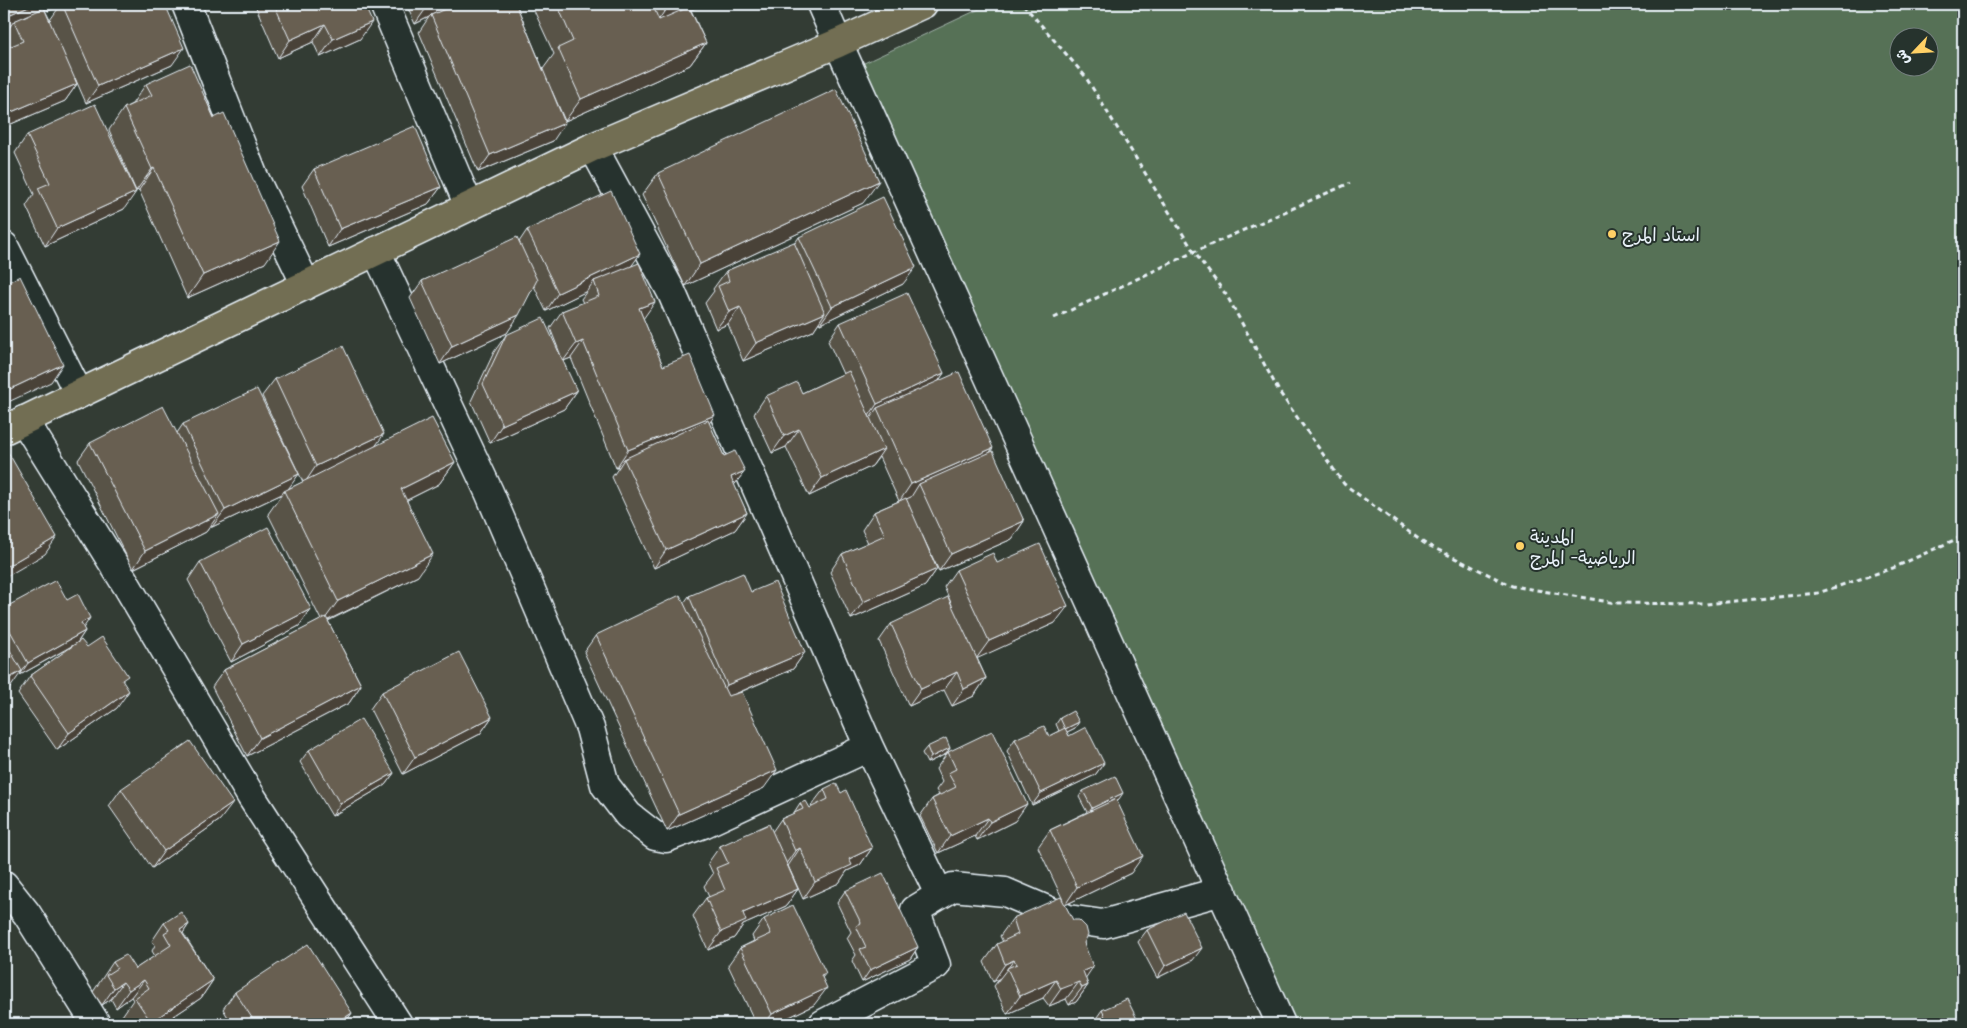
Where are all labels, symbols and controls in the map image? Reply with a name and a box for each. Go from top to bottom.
north arrow [1890,28,1940,78]
text: ش [1890,47,1914,69]
place label: استاد المرج [1622,222,1700,247]
marker: استاد المرج [1606,228,1618,240]
place label: المدينة الرياضية- المرج [1530,524,1636,570]
marker: المدينة الرياضية- المرج [1514,540,1526,552]

